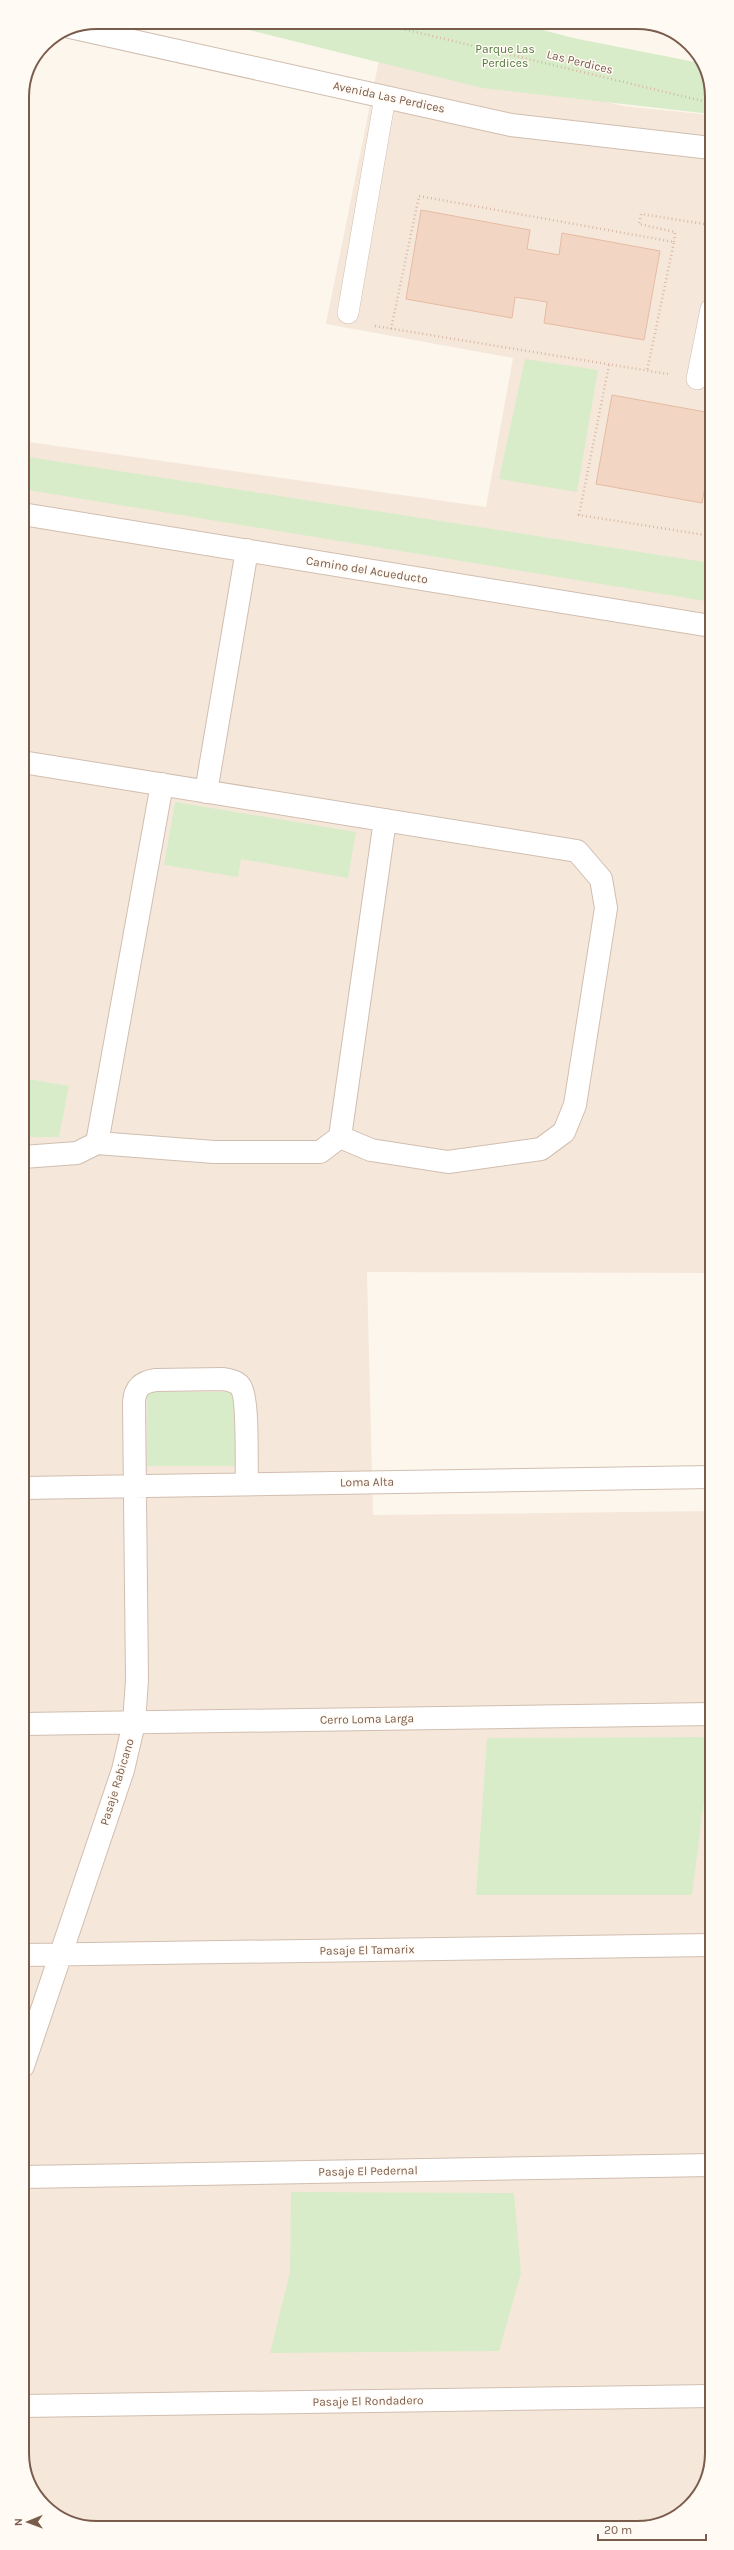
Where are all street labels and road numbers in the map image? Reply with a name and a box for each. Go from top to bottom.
street label: Las Perdices [545,47,615,77]
street label: Avenida Las Perdices [332,78,446,116]
street label: Camino del Acueducto [305,553,429,587]
street label: Loma Alta [340,1475,394,1489]
street label: Cerro Loma Larga [320,1711,414,1727]
street label: Pasaje Rabicano [97,1737,137,1827]
street label: Pasaje El Tamarix [319,1942,415,1958]
street label: Pasaje El Pedernal [318,2163,418,2179]
street label: Pasaje El Rondadero [312,2393,424,2409]

